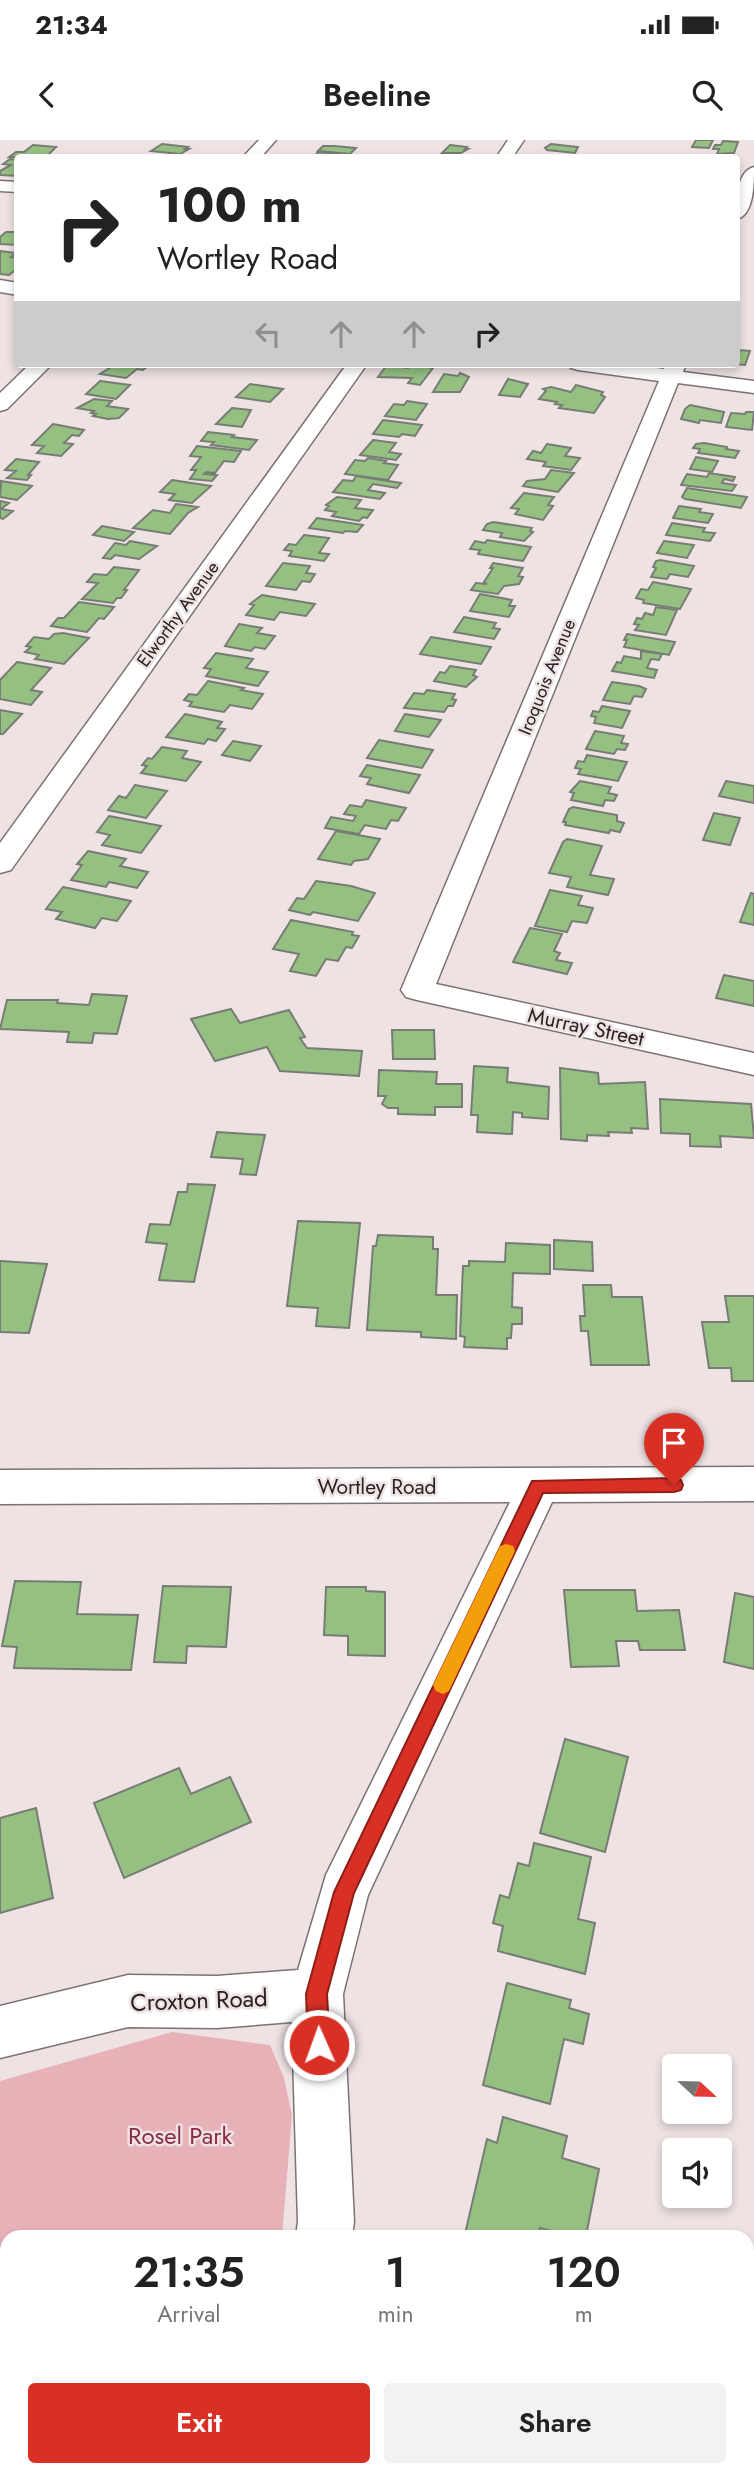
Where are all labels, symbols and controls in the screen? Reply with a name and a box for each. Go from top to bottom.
text: 21:34 [35,6,108,44]
text: Beeline [323,72,431,118]
icon: back [28,76,66,114]
icon: search [688,76,726,114]
text: 100 m [157,170,302,240]
icon: right [42,182,133,273]
text: Wortley Road [157,235,338,281]
icon: left [249,315,287,353]
icon: ahead [322,315,360,353]
icon: ahead [395,315,433,353]
icon: right [468,315,506,353]
street label: Elworthy Avenue [131,556,225,672]
street label: Iroquois Avenue [512,615,582,739]
street label: Murray Street [525,1000,647,1054]
pin [644,1413,704,1485]
icon: arrive [655,1424,693,1462]
street label: Wortley Road [318,1472,437,1502]
street label: Croxton Road [130,1980,268,2020]
position arrow [282,2008,356,2082]
north arrow [662,2054,732,2124]
map controls [662,2054,732,2208]
park label: Rosel Park [128,2118,232,2153]
button: sound [662,2138,732,2208]
text: 21:35 [133,2242,245,2303]
text: 1 [385,2242,406,2303]
text: 120 [547,2242,621,2303]
text: Arrival [157,2297,221,2331]
text: min [378,2297,414,2331]
text: m [575,2297,593,2331]
button: Exit [28,2383,370,2463]
button: Share [384,2383,726,2463]

